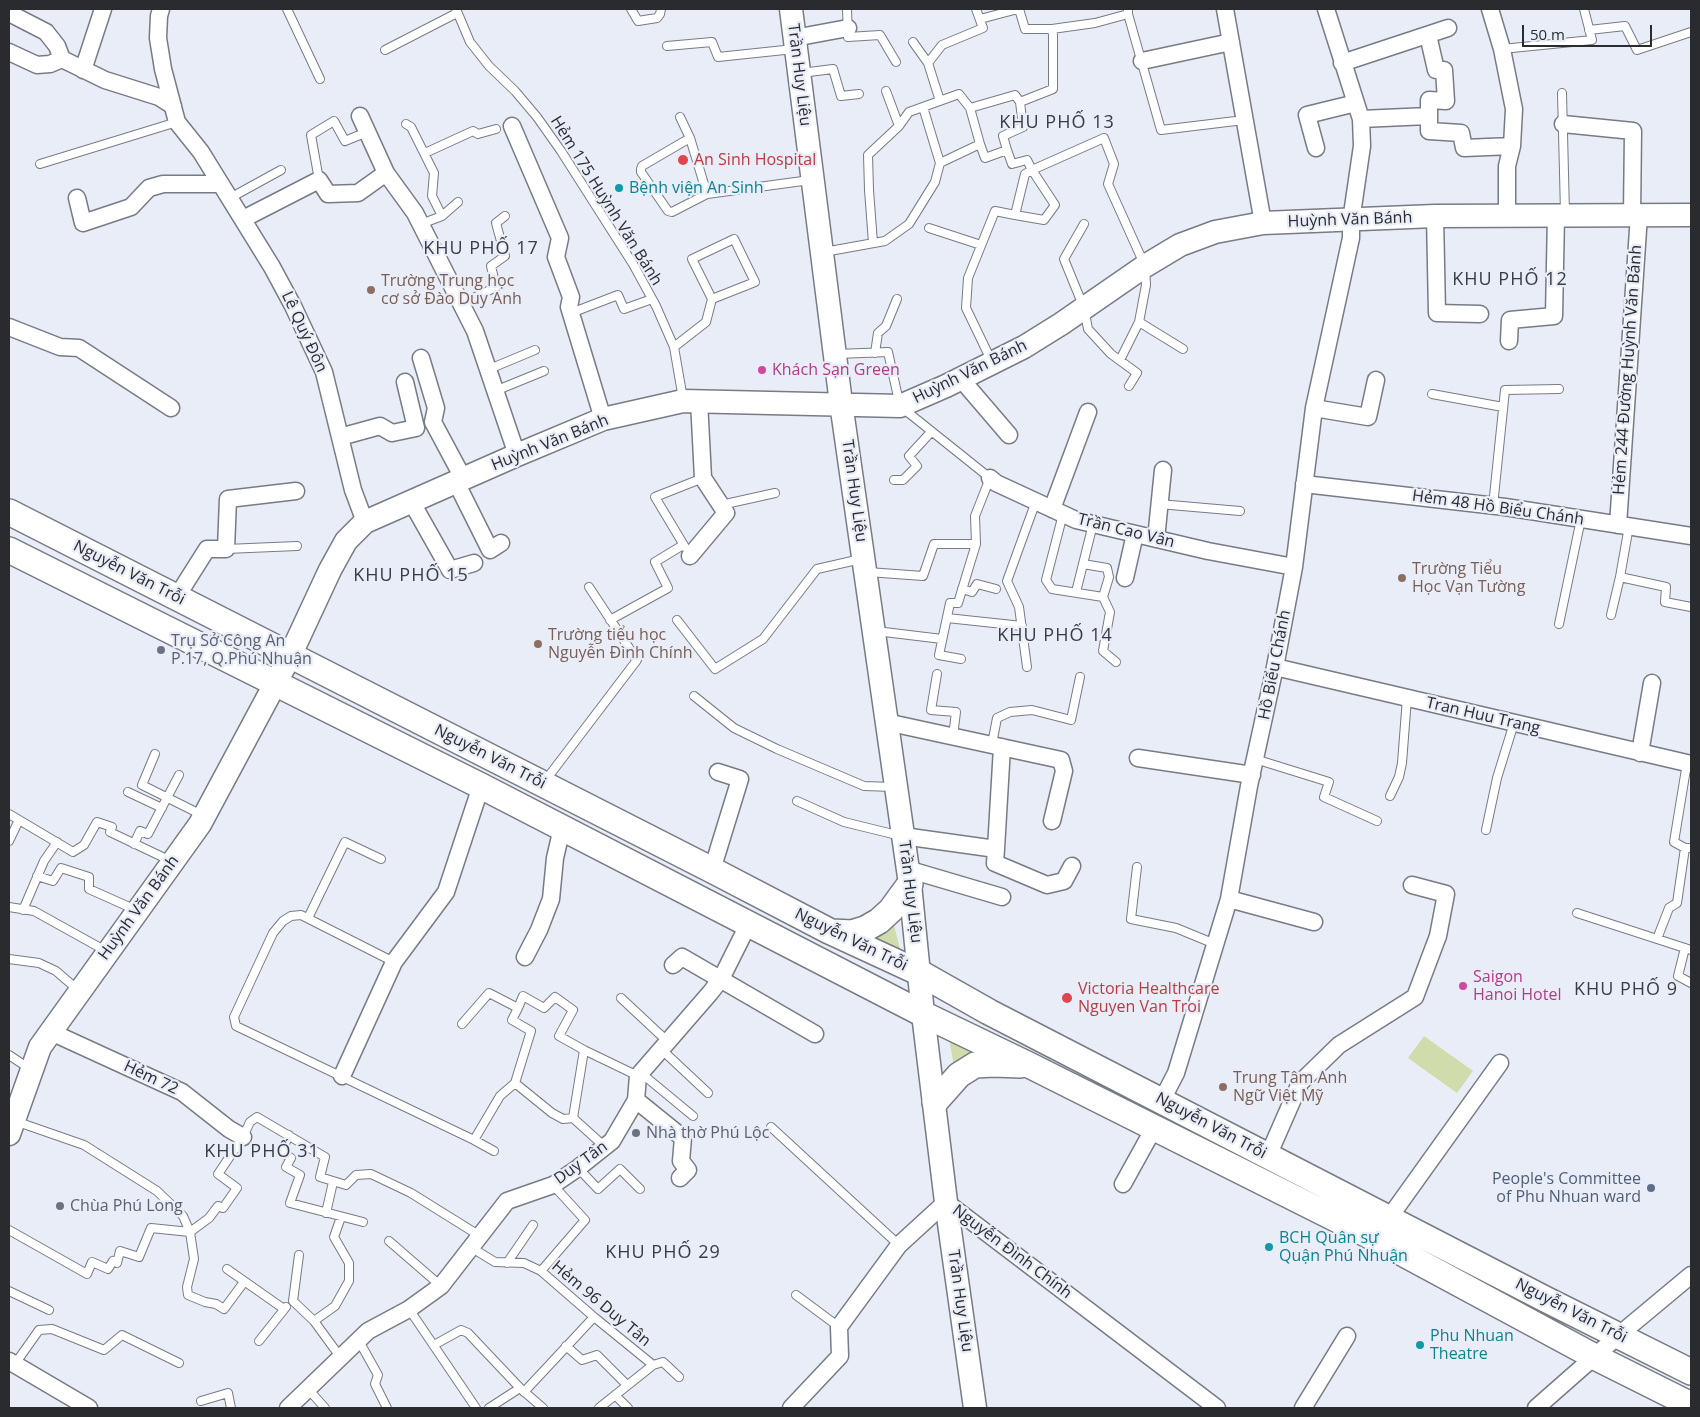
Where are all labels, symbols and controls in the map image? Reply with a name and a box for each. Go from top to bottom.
scale bar [1525,15,1655,47]
street label: Trần Huy Liệu [783,23,815,127]
text: 50 m [1530,24,1565,44]
district label: KHU PHỐ 13 [998,112,1116,134]
street label: Hẻm 175 Huỳnh Văn Bánh [546,113,666,289]
place label: An Sinh Hospital [694,150,816,170]
marker: An Sinh Hospital [676,153,690,167]
place label: Bệnh viện An Sinh [629,178,764,198]
marker: Bệnh viện An Sinh [613,182,625,194]
street label: Huỳnh Văn Bánh [1287,208,1413,232]
district label: KHU PHỐ 17 [422,238,540,260]
street label: Hẻm 244 Đường Huỳnh Văn Bánh [1610,244,1646,496]
district label: KHU PHỐ 12 [1451,269,1569,291]
place label: Trường Trung học cơ sở Đào Duy Anh [381,271,522,309]
marker: Trường Trung học cơ sở Đào Duy Anh [365,284,377,296]
street label: Lê Quý Ðôn [277,289,331,375]
street label: Huỳnh Văn Bánh [910,336,1030,408]
place label: Khách Sạn Green [772,360,900,380]
marker: Khách Sạn Green [756,364,768,376]
street label: Huỳnh Văn Bánh [489,411,611,475]
street label: Trần Huy Liệu [837,439,871,543]
street label: Hẻm 48 Hồ Biểu Chánh [1411,486,1585,530]
street label: Trần Cao Vân [1076,510,1176,552]
street label: Nguyễn Văn Trỗi [70,537,188,609]
place label: Trường Tiểu Học Vạn Tường [1412,559,1525,597]
district label: KHU PHỐ 15 [352,565,470,587]
marker: Trường Tiểu Học Vạn Tường [1396,572,1408,584]
street label: Hồ Biểu Chánh [1255,609,1295,721]
place label: Trường tiểu học Nguyễn Đình Chính [548,625,692,663]
district label: KHU PHỐ 14 [996,625,1114,647]
place label: Trụ Sở Công An P.17, Q.Phú Nhuận [171,631,312,669]
marker: Trường tiểu học Nguyễn Đình Chính [532,638,544,650]
marker: Trụ Sở Công An P.17, Q.Phú Nhuận [155,644,167,656]
street label: Tran Huu Trang [1424,694,1542,738]
street label: Nguyễn Văn Trỗi [431,721,549,793]
street label: Trần Huy Liệu [894,840,926,944]
street label: Huỳnh Văn Bánh [95,852,183,964]
street label: Nguyễn Văn Trỗi [792,904,910,976]
place label: Saigon Hanoi Hotel [1473,967,1561,1005]
place label: Victoria Healthcare Nguyen Van Troi [1078,979,1220,1017]
district label: KHU PHỐ 9 [1573,979,1679,1001]
marker: Saigon Hanoi Hotel [1457,980,1469,992]
marker: Victoria Healthcare Nguyen Van Troi [1060,991,1074,1005]
street label: Hẻm 72 [121,1057,181,1099]
place label: Trung Tâm Anh Ngữ Việt Mỹ [1233,1068,1347,1106]
marker: Trung Tâm Anh Ngữ Việt Mỹ [1217,1081,1229,1093]
street label: Nguyễn Văn Trỗi [1152,1089,1270,1163]
place label: Nhà thờ Phú Lộc [646,1123,769,1143]
marker: Nhà thờ Phú Lộc [630,1127,642,1139]
street label: Duy Tân [551,1137,611,1189]
district label: KHU PHỐ 31 [203,1141,321,1163]
place label: People's Committee of Phu Nhuan ward [1492,1169,1641,1207]
marker: People's Committee of Phu Nhuan ward [1645,1182,1657,1194]
place label: Chùa Phú Long [70,1196,183,1216]
marker: Chùa Phú Long [54,1200,66,1212]
street label: Nguyễn Đình Chính [949,1201,1075,1303]
place label: BCH Quân sự Quận Phú Nhuận [1279,1228,1408,1266]
marker: BCH Quân sự Quận Phú Nhuận [1263,1241,1275,1253]
district label: KHU PHỐ 29 [604,1242,722,1264]
street label: Trần Huy Liệu [943,1249,977,1353]
street label: Hẻm 96 Duy Tân [548,1257,654,1351]
street label: Nguyễn Văn Trỗi [1512,1275,1630,1347]
place label: Phu Nhuan Theatre [1430,1326,1514,1364]
marker: Phu Nhuan Theatre [1414,1339,1426,1351]

